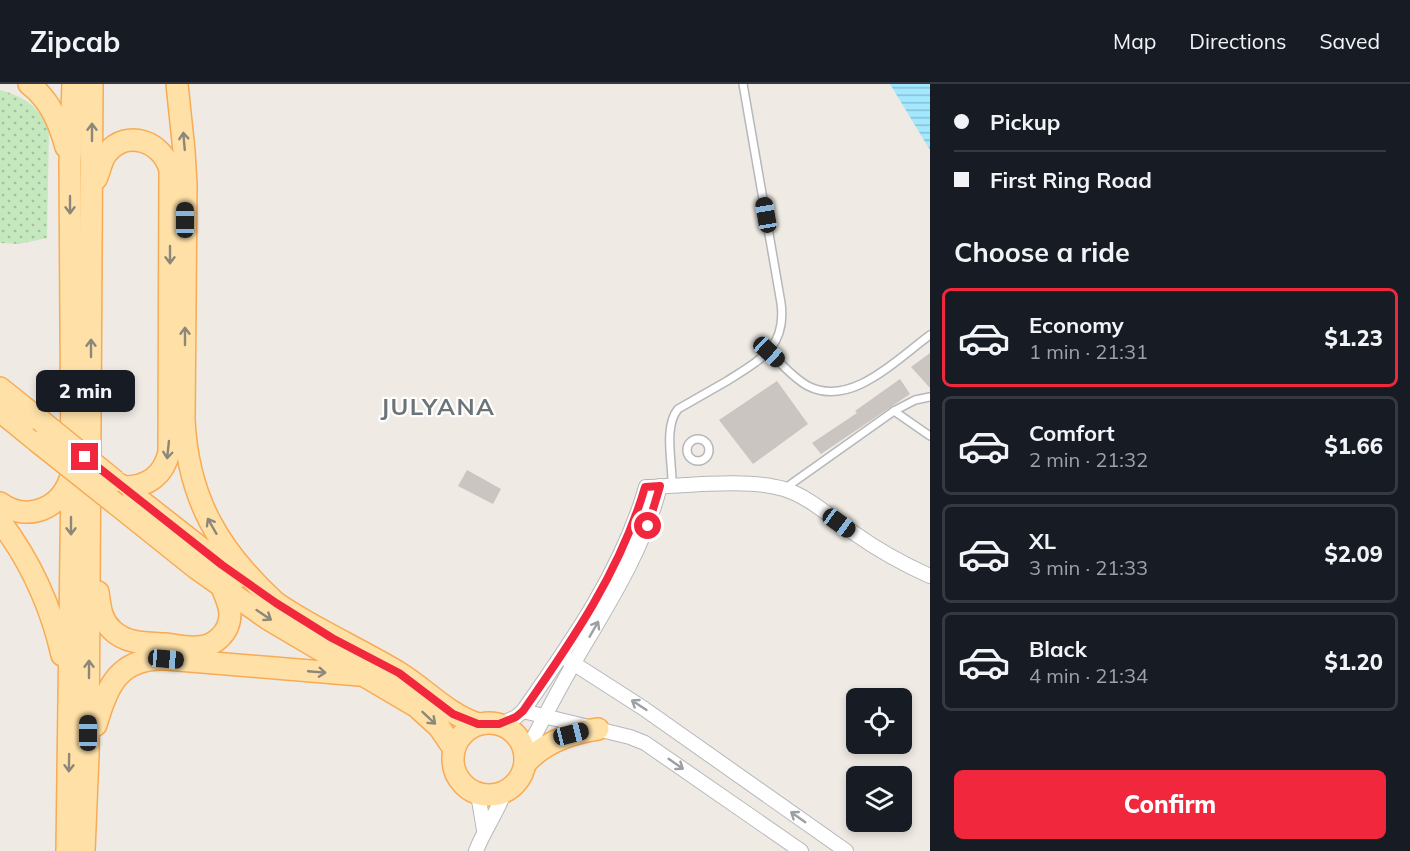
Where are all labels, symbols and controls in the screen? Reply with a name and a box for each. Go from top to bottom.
text: Zipcab [30,24,120,59]
text: Map [1113,28,1156,54]
text: Directions [1189,28,1286,54]
text: Saved [1319,28,1380,54]
text: Pickup [990,108,1060,136]
one-way arrow [86,123,98,143]
one-way arrow [178,132,189,152]
text: First Ring Road [990,166,1152,194]
one-way arrow [64,195,76,215]
car [754,196,778,234]
car [176,202,194,238]
text: Choose a ride [954,235,1130,269]
one-way arrow [164,244,176,264]
icon: car [957,311,1011,365]
text: Economy [1029,311,1124,339]
text: $1.23 [1324,324,1383,352]
one-way arrow [179,327,191,347]
car [750,333,788,371]
one-way arrow [85,339,97,359]
text: 1 min · 21:31 [1029,339,1148,364]
callout: 2 min [36,370,134,412]
text: 2 min [59,378,112,403]
district label: JULYANA [380,391,496,421]
icon: car [957,419,1011,473]
text: Comfort [1029,419,1115,447]
text: $1.66 [1324,432,1383,460]
one-way arrow [162,439,173,459]
route end [71,443,98,470]
text: 2 min · 21:32 [1029,447,1148,472]
car [819,505,859,541]
route start [634,512,661,539]
one-way arrow [65,516,77,536]
one-way arrow [206,518,217,536]
icon: car [957,527,1011,581]
text: XL [1029,527,1056,555]
text: $2.09 [1324,540,1383,568]
text: 3 min · 21:33 [1029,555,1148,580]
one-way arrow [255,609,271,621]
one-way arrow [588,621,600,638]
icon: car [957,635,1011,689]
text: Black [1029,635,1087,663]
car [147,648,185,670]
text: $1.20 [1324,648,1383,676]
one-way arrow [83,660,95,680]
text: 4 min · 21:34 [1029,663,1148,688]
one-way arrow [306,667,326,678]
map controls [846,688,912,832]
button: locate [846,688,912,754]
one-way arrow [631,699,648,711]
one-way arrow [421,711,436,725]
car [79,715,97,751]
car [551,721,591,747]
one-way arrow [63,753,74,773]
one-way arrow [667,757,683,770]
button: layers [846,766,912,832]
button: Confirm [954,770,1386,839]
one-way arrow [791,811,807,823]

